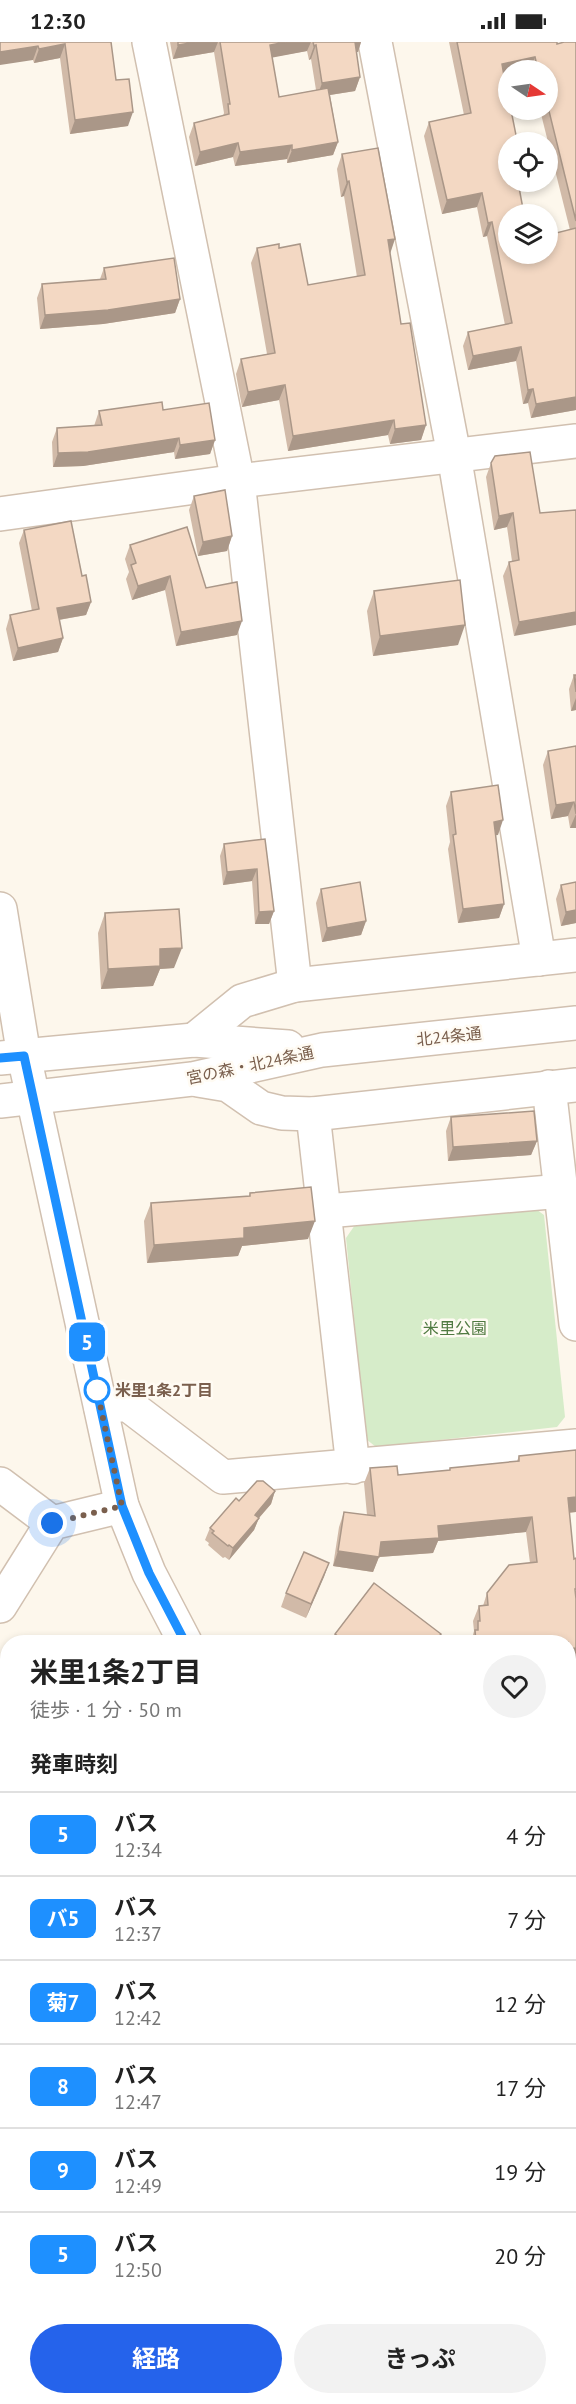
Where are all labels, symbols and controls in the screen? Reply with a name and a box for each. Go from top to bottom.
text: 12:30 [30,7,86,35]
north arrow [498,60,558,120]
map controls [498,60,558,264]
button: locate [498,132,558,192]
button: layers [498,204,558,264]
street label: 北24条通 [415,1023,483,1049]
street label: 宮の森・北24条通 [185,1042,315,1088]
park label: 米里公園 [423,1318,487,1338]
line badge: 5 [68,1322,106,1362]
text: 5 [81,1329,93,1356]
marker: 米里1条2丁目 [84,1377,110,1403]
place label: 米里1条2丁目 [115,1380,213,1400]
your location [37,1508,67,1538]
text: 米里1条2丁目 [30,1653,202,1690]
button: heart [483,1655,546,1718]
text: 徒歩 · 1 分 · 50 m [30,1697,182,1723]
text: 発車時刻 [30,1750,118,1778]
text: バス [114,1809,158,1837]
text: 5 [57,1821,69,1848]
text: 4 分 [506,1822,546,1850]
text: 12:34 [114,1837,162,1863]
text: バス [114,1893,158,1921]
text: バ5 [47,1905,79,1932]
text: 7 分 [507,1906,546,1934]
text: 12:37 [114,1921,162,1947]
text: バス [114,1977,158,2005]
text: 菊7 [47,1989,79,2016]
text: 12 分 [494,1990,546,2018]
text: 12:42 [114,2005,162,2031]
text: バス [114,2061,158,2089]
text: 8 [57,2073,69,2100]
text: 17 分 [495,2074,546,2102]
text: 12:47 [114,2089,162,2115]
text: バス [114,2145,158,2173]
text: 9 [57,2157,69,2184]
text: 19 分 [494,2158,546,2186]
text: 12:49 [114,2173,162,2199]
text: バス [114,2229,158,2257]
text: 5 [57,2241,69,2268]
text: 20 分 [494,2242,546,2270]
text: 12:50 [114,2257,162,2283]
button: 経路 [30,2324,282,2393]
button: きっぷ [294,2324,546,2393]

